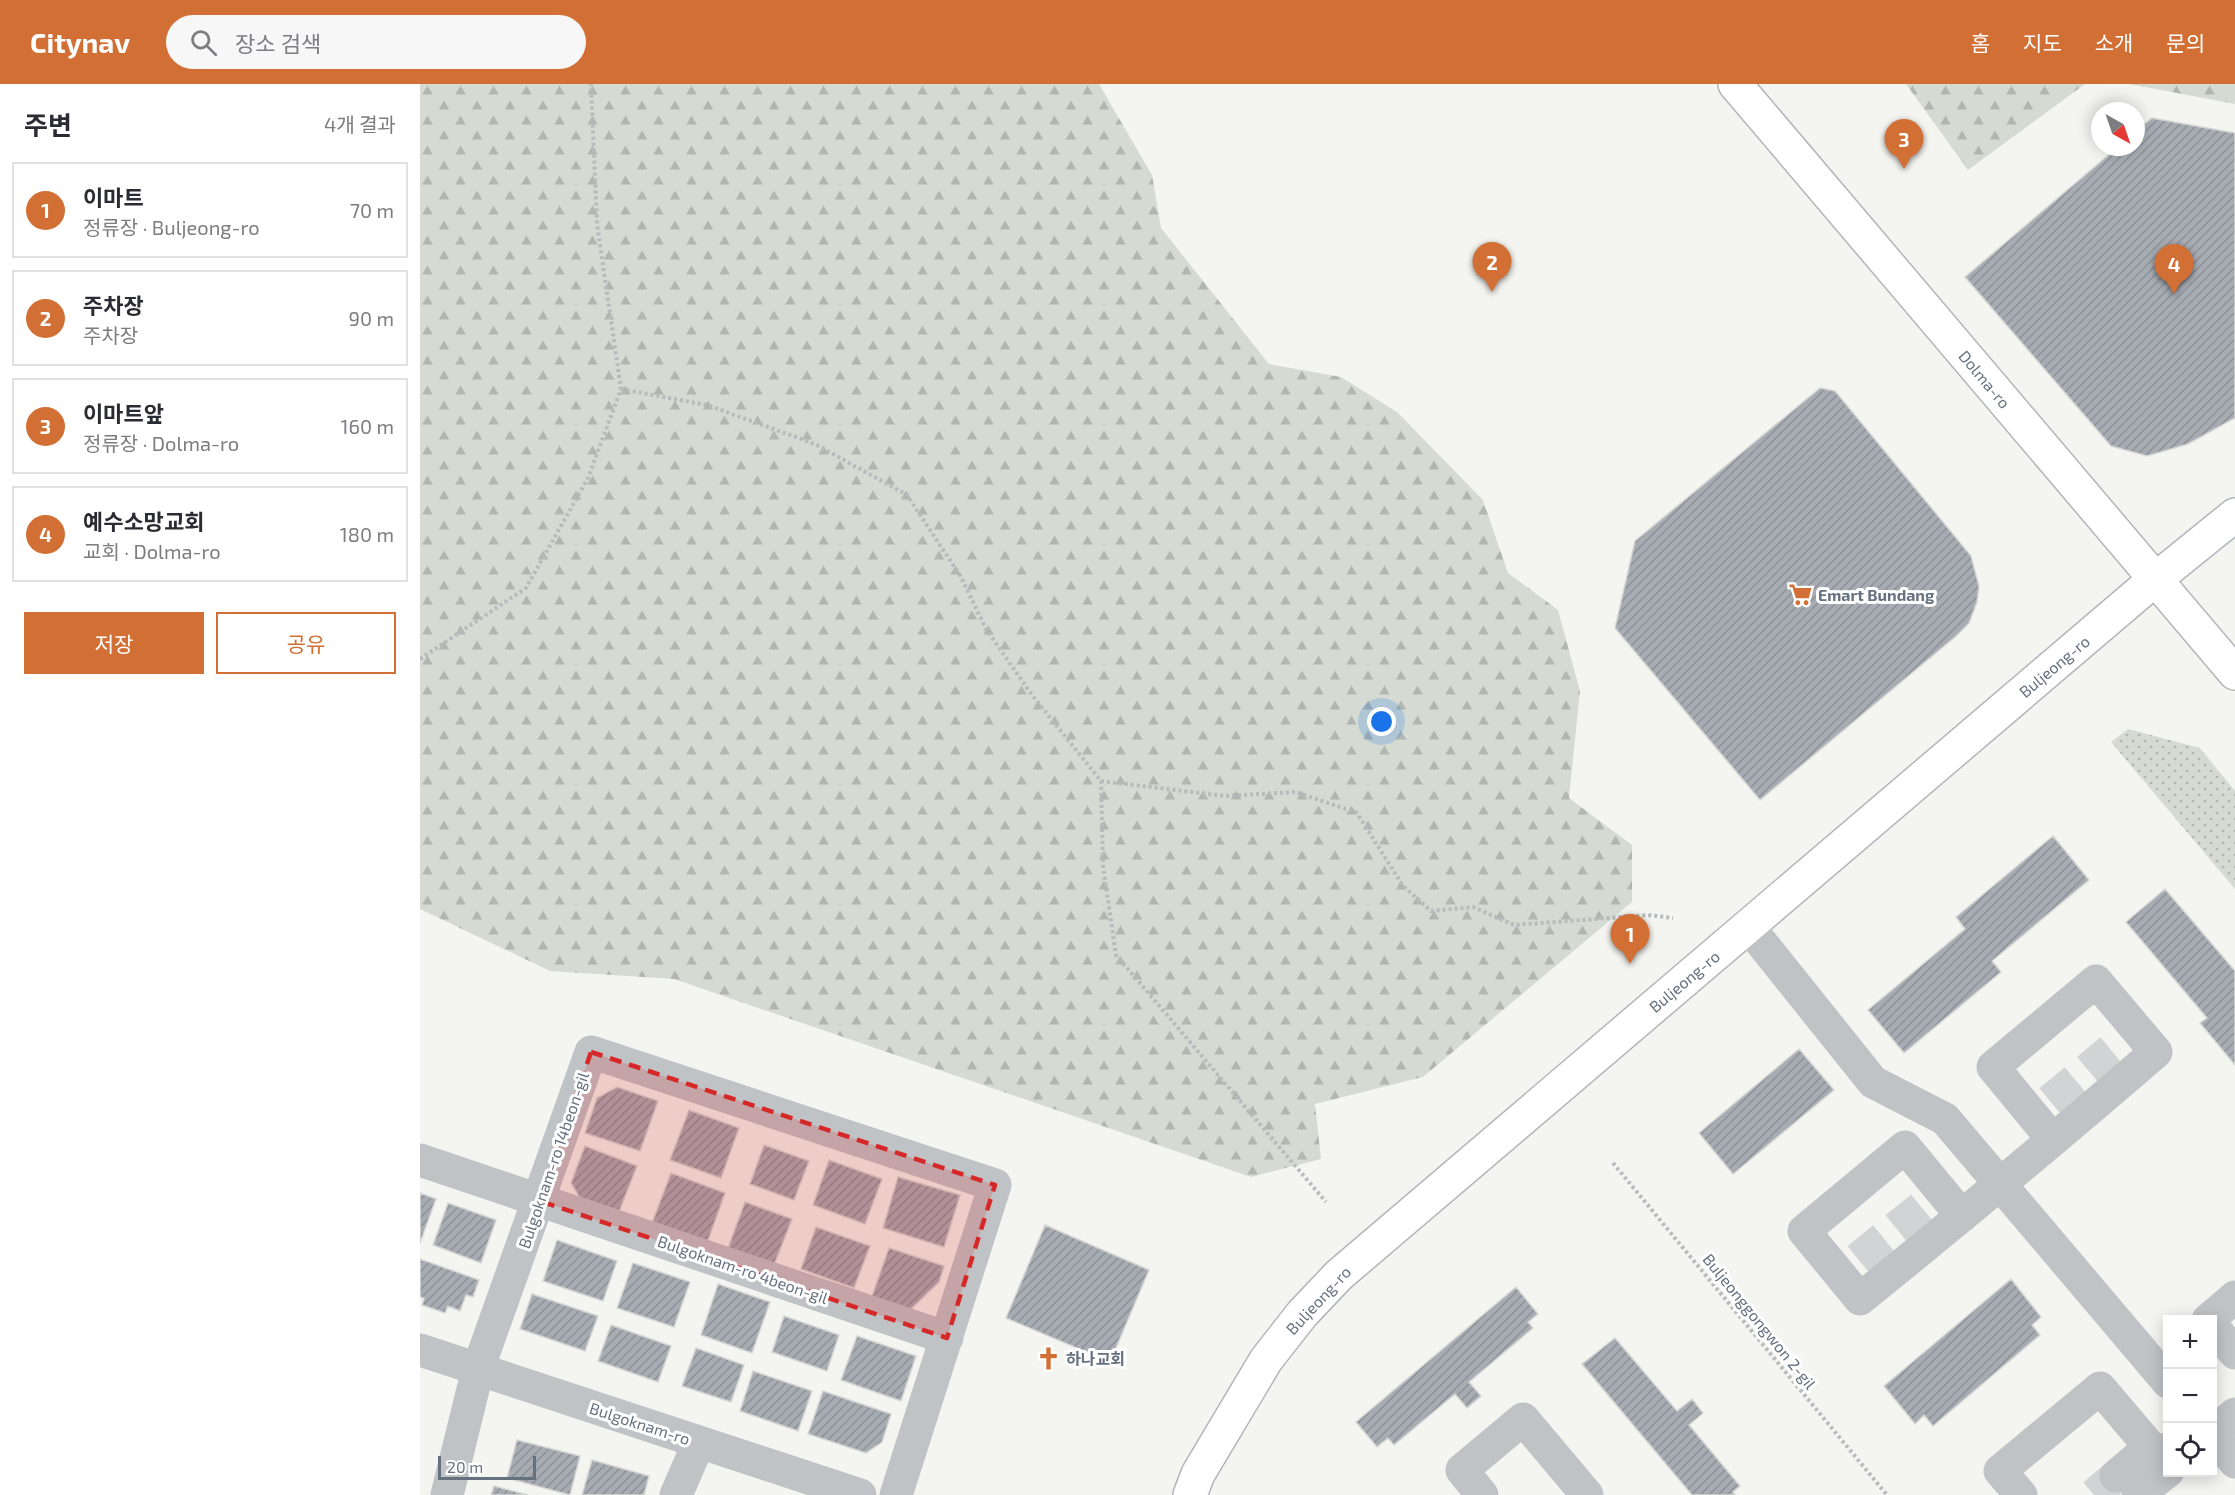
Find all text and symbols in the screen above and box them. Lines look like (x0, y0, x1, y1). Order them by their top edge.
search box (166, 15, 586, 69)
text: Citynav (30, 25, 130, 59)
icon: search (187, 26, 220, 59)
text: 장소 검색 (235, 30, 321, 56)
text: 홈 (1971, 30, 1990, 55)
text: 지도 (2023, 30, 2062, 55)
text: 소개 (2095, 30, 2133, 55)
text: 문의 (2166, 30, 2205, 55)
north arrow (2091, 102, 2145, 156)
text: 주변 (24, 109, 72, 140)
text: 4개 결과 (324, 112, 396, 136)
pin: 3 (1884, 120, 1924, 169)
text: 이마트 (83, 184, 144, 210)
text: 1 (41, 198, 50, 222)
text: 70 m (350, 198, 394, 222)
text: 정류장 · Buljeong-ro (83, 215, 260, 239)
pin: 2 (1472, 242, 1512, 292)
pin: 4 (2154, 244, 2194, 294)
text: 주차장 (83, 292, 144, 318)
text: 2 (40, 306, 51, 330)
text: 90 m (349, 306, 394, 330)
text: 주차장 (83, 323, 138, 347)
street label: Dolma-ro (1955, 346, 2015, 412)
text: 이마트앞 (83, 400, 164, 426)
text: 3 (40, 414, 51, 438)
text: 160 m (341, 414, 394, 438)
text: 정류장 · Dolma-ro (83, 431, 239, 455)
text: 예수소망교회 (83, 508, 204, 534)
text: 4 (39, 522, 52, 546)
text: 180 m (340, 522, 394, 546)
text: 교회 · Dolma-ro (83, 539, 221, 563)
supermarket icon: Emart Bundang (1787, 581, 1813, 607)
place label: Emart Bundang (1818, 585, 1935, 604)
button: 저장 (24, 612, 204, 674)
button: 공유 (216, 612, 396, 674)
street label: Buljeong-ro (2015, 631, 2094, 702)
your location (1367, 707, 1396, 736)
pin: 1 (1610, 914, 1650, 964)
street label: Buljeong-ro (1645, 946, 1724, 1017)
street label: Bulgoknam-ro 14beon-gil (514, 1069, 592, 1251)
street label: Bulgoknam-ro 4beon-gil (655, 1231, 831, 1307)
street label: Buljeonggongwon 2-gil (1699, 1249, 1821, 1393)
street label: Buljeong-ro (1282, 1262, 1355, 1339)
map controls (2163, 1315, 2217, 1477)
button: + (2163, 1315, 2217, 1369)
church icon: 하나교회 (1035, 1345, 1061, 1371)
place label: 하나교회 (1066, 1349, 1125, 1368)
button: − (2163, 1369, 2217, 1423)
street label: Bulgoknam-ro (587, 1398, 693, 1448)
button: locate (2163, 1423, 2217, 1477)
scale bar (438, 1453, 536, 1480)
text: 20 m (447, 1457, 483, 1476)

